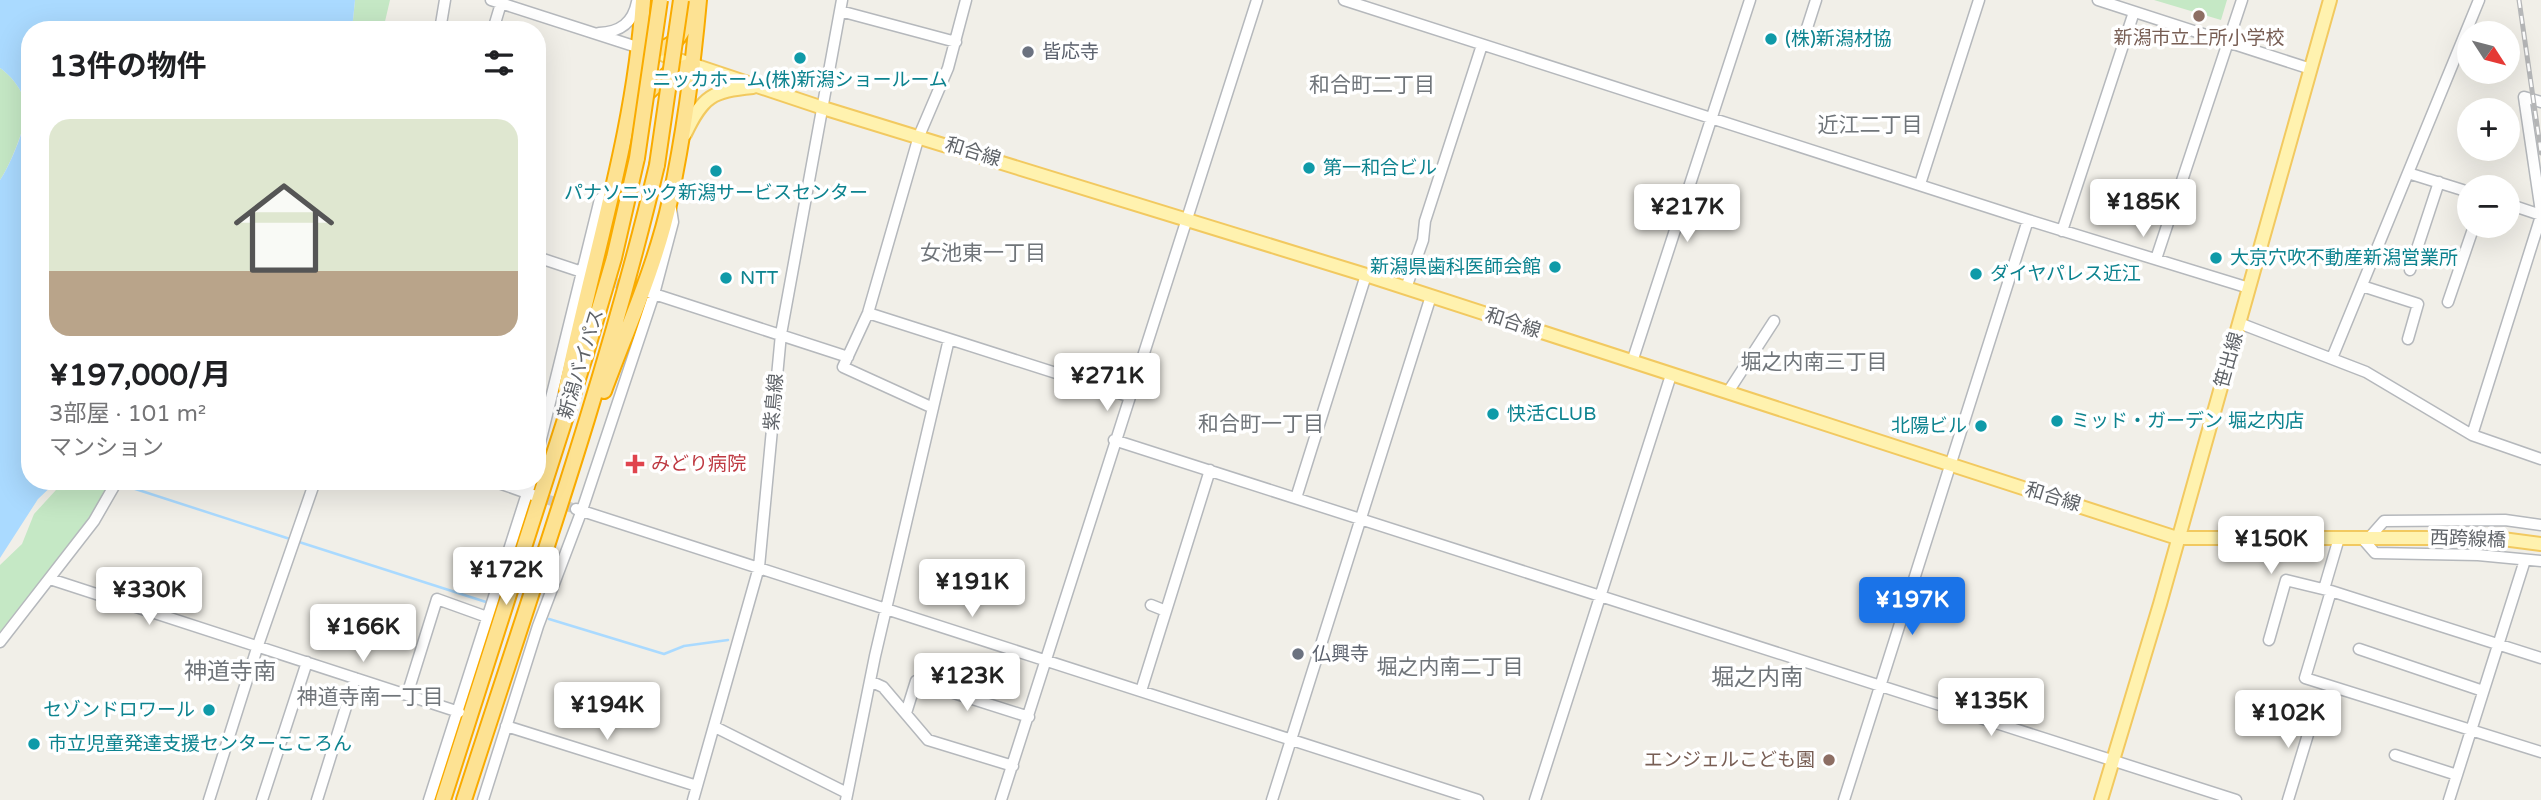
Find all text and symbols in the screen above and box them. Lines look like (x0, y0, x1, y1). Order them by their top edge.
marker: 新潟市立上所小学校 (2191, 8, 2207, 24)
north arrow (2457, 21, 2520, 84)
map controls (2457, 21, 2520, 238)
place label: 新潟市立上所小学校 (2113, 27, 2285, 49)
place label: (株)新潟材協 (1785, 28, 1892, 50)
marker: (株)新潟材協 (1763, 31, 1779, 47)
place label: 皆応寺 (1042, 41, 1099, 63)
icon: filters (480, 44, 518, 82)
marker: 皆応寺 (1020, 44, 1036, 60)
text: 13件の物件 (49, 48, 207, 85)
marker: ニッカホーム(株)新潟ショールーム (792, 50, 808, 66)
place label: ニッカホーム(株)新潟ショールーム (652, 69, 948, 91)
district label: 和合町二丁目 (1309, 73, 1435, 98)
button: + (2457, 98, 2520, 161)
district label: 近江二丁目 (1818, 113, 1923, 138)
street label: 和合線 (943, 133, 1003, 171)
place label: 第一和合ビル (1323, 157, 1437, 179)
marker: 第一和合ビル (1301, 160, 1317, 176)
marker: パナソニック新潟サービスセンター (708, 163, 724, 179)
icon: home (221, 165, 347, 291)
button: − (2457, 175, 2520, 238)
pin: ¥185K (2094, 180, 2192, 239)
place label: パナソニック新潟サービスセンター (564, 182, 868, 204)
pin: ¥217K (1638, 184, 1736, 244)
text: ¥185K (2106, 188, 2180, 216)
text: ¥217K (1650, 193, 1724, 221)
district label: 女池東一丁目 (920, 241, 1046, 266)
place label: 大京穴吹不動産新潟営業所 (2230, 247, 2458, 269)
marker: 大京穴吹不動産新潟営業所 (2208, 250, 2224, 266)
place label: 新潟県歯科医師会館 (1370, 256, 1541, 278)
marker: 新潟県歯科医師会館 (1547, 259, 1563, 275)
place label: ダイヤパレス近江 (1990, 263, 2141, 285)
marker: ダイヤパレス近江 (1968, 266, 1984, 282)
place label: NTT (740, 267, 779, 289)
marker: NTT (718, 270, 734, 286)
street label: 和合線 (1482, 304, 1544, 342)
street label: 新潟バイパス (554, 306, 608, 422)
street label: 笹出線 (2211, 330, 2247, 390)
district label: 堀之内南三丁目 (1741, 350, 1888, 375)
pin: ¥271K (1058, 354, 1156, 413)
text: ¥197,000/月 (49, 357, 231, 394)
text: ¥271K (1070, 362, 1144, 390)
street label: 紫鳥線 (761, 373, 787, 431)
text: 3部屋 · 101 m² (49, 400, 206, 428)
place label: 快活CLUB (1507, 403, 1596, 425)
marker: 快活CLUB (1485, 406, 1501, 422)
place label: ミッド・ガーデン 堀之内店 (2071, 410, 2304, 432)
district label: 和合町一丁目 (1198, 412, 1324, 437)
marker: ミッド・ガーデン 堀之内店 (2049, 413, 2065, 429)
place label: 北陽ビル (1891, 415, 1967, 437)
marker: 北陽ビル (1973, 418, 1989, 434)
text: マンション (49, 434, 164, 462)
place label: みどり病院 (651, 453, 746, 475)
marker: みどり病院 (625, 454, 645, 474)
street label: 和合線 (2023, 478, 2083, 516)
pin: ¥150K (2222, 516, 2320, 576)
text: ¥150K (2234, 525, 2308, 553)
street label: 西跨線橋 (2430, 527, 2506, 551)
pin: ¥172K (457, 548, 555, 607)
text: ¥172K (469, 556, 543, 584)
pin: ¥191K (923, 560, 1021, 619)
pin: ¥330K (100, 568, 198, 627)
text: ¥191K (935, 568, 1009, 596)
text: ¥330K (112, 576, 186, 604)
pin: ¥197K (1863, 578, 1961, 637)
text: ¥197K (1875, 586, 1949, 614)
pin: ¥166K (314, 604, 412, 664)
text: ¥166K (326, 613, 400, 641)
place label: 仏興寺 (1312, 643, 1369, 665)
marker: 仏興寺 (1290, 646, 1306, 662)
pin: ¥123K (918, 654, 1016, 713)
district label: 堀之内南二丁目 (1377, 655, 1524, 680)
district label: 神道寺南 (184, 658, 276, 686)
text: ¥123K (930, 662, 1004, 690)
district label: 堀之内南 (1711, 664, 1803, 692)
pin: ¥135K (1942, 678, 2040, 738)
pin: ¥194K (558, 682, 656, 742)
district label: 神道寺南一丁目 (297, 685, 444, 710)
text: ¥135K (1954, 687, 2028, 715)
pin: ¥102K (2239, 690, 2337, 750)
text: ¥194K (570, 691, 644, 719)
place label: セゾンドロワール (43, 699, 195, 721)
text: ¥102K (2251, 699, 2325, 727)
marker: セゾンドロワール (201, 702, 217, 718)
place label: 市立児童発達支援センターこころん (48, 733, 352, 755)
marker: 市立児童発達支援センターこころん (26, 736, 42, 752)
place label: エンジェルこども園 (1644, 749, 1815, 771)
marker: エンジェルこども園 (1821, 752, 1837, 768)

